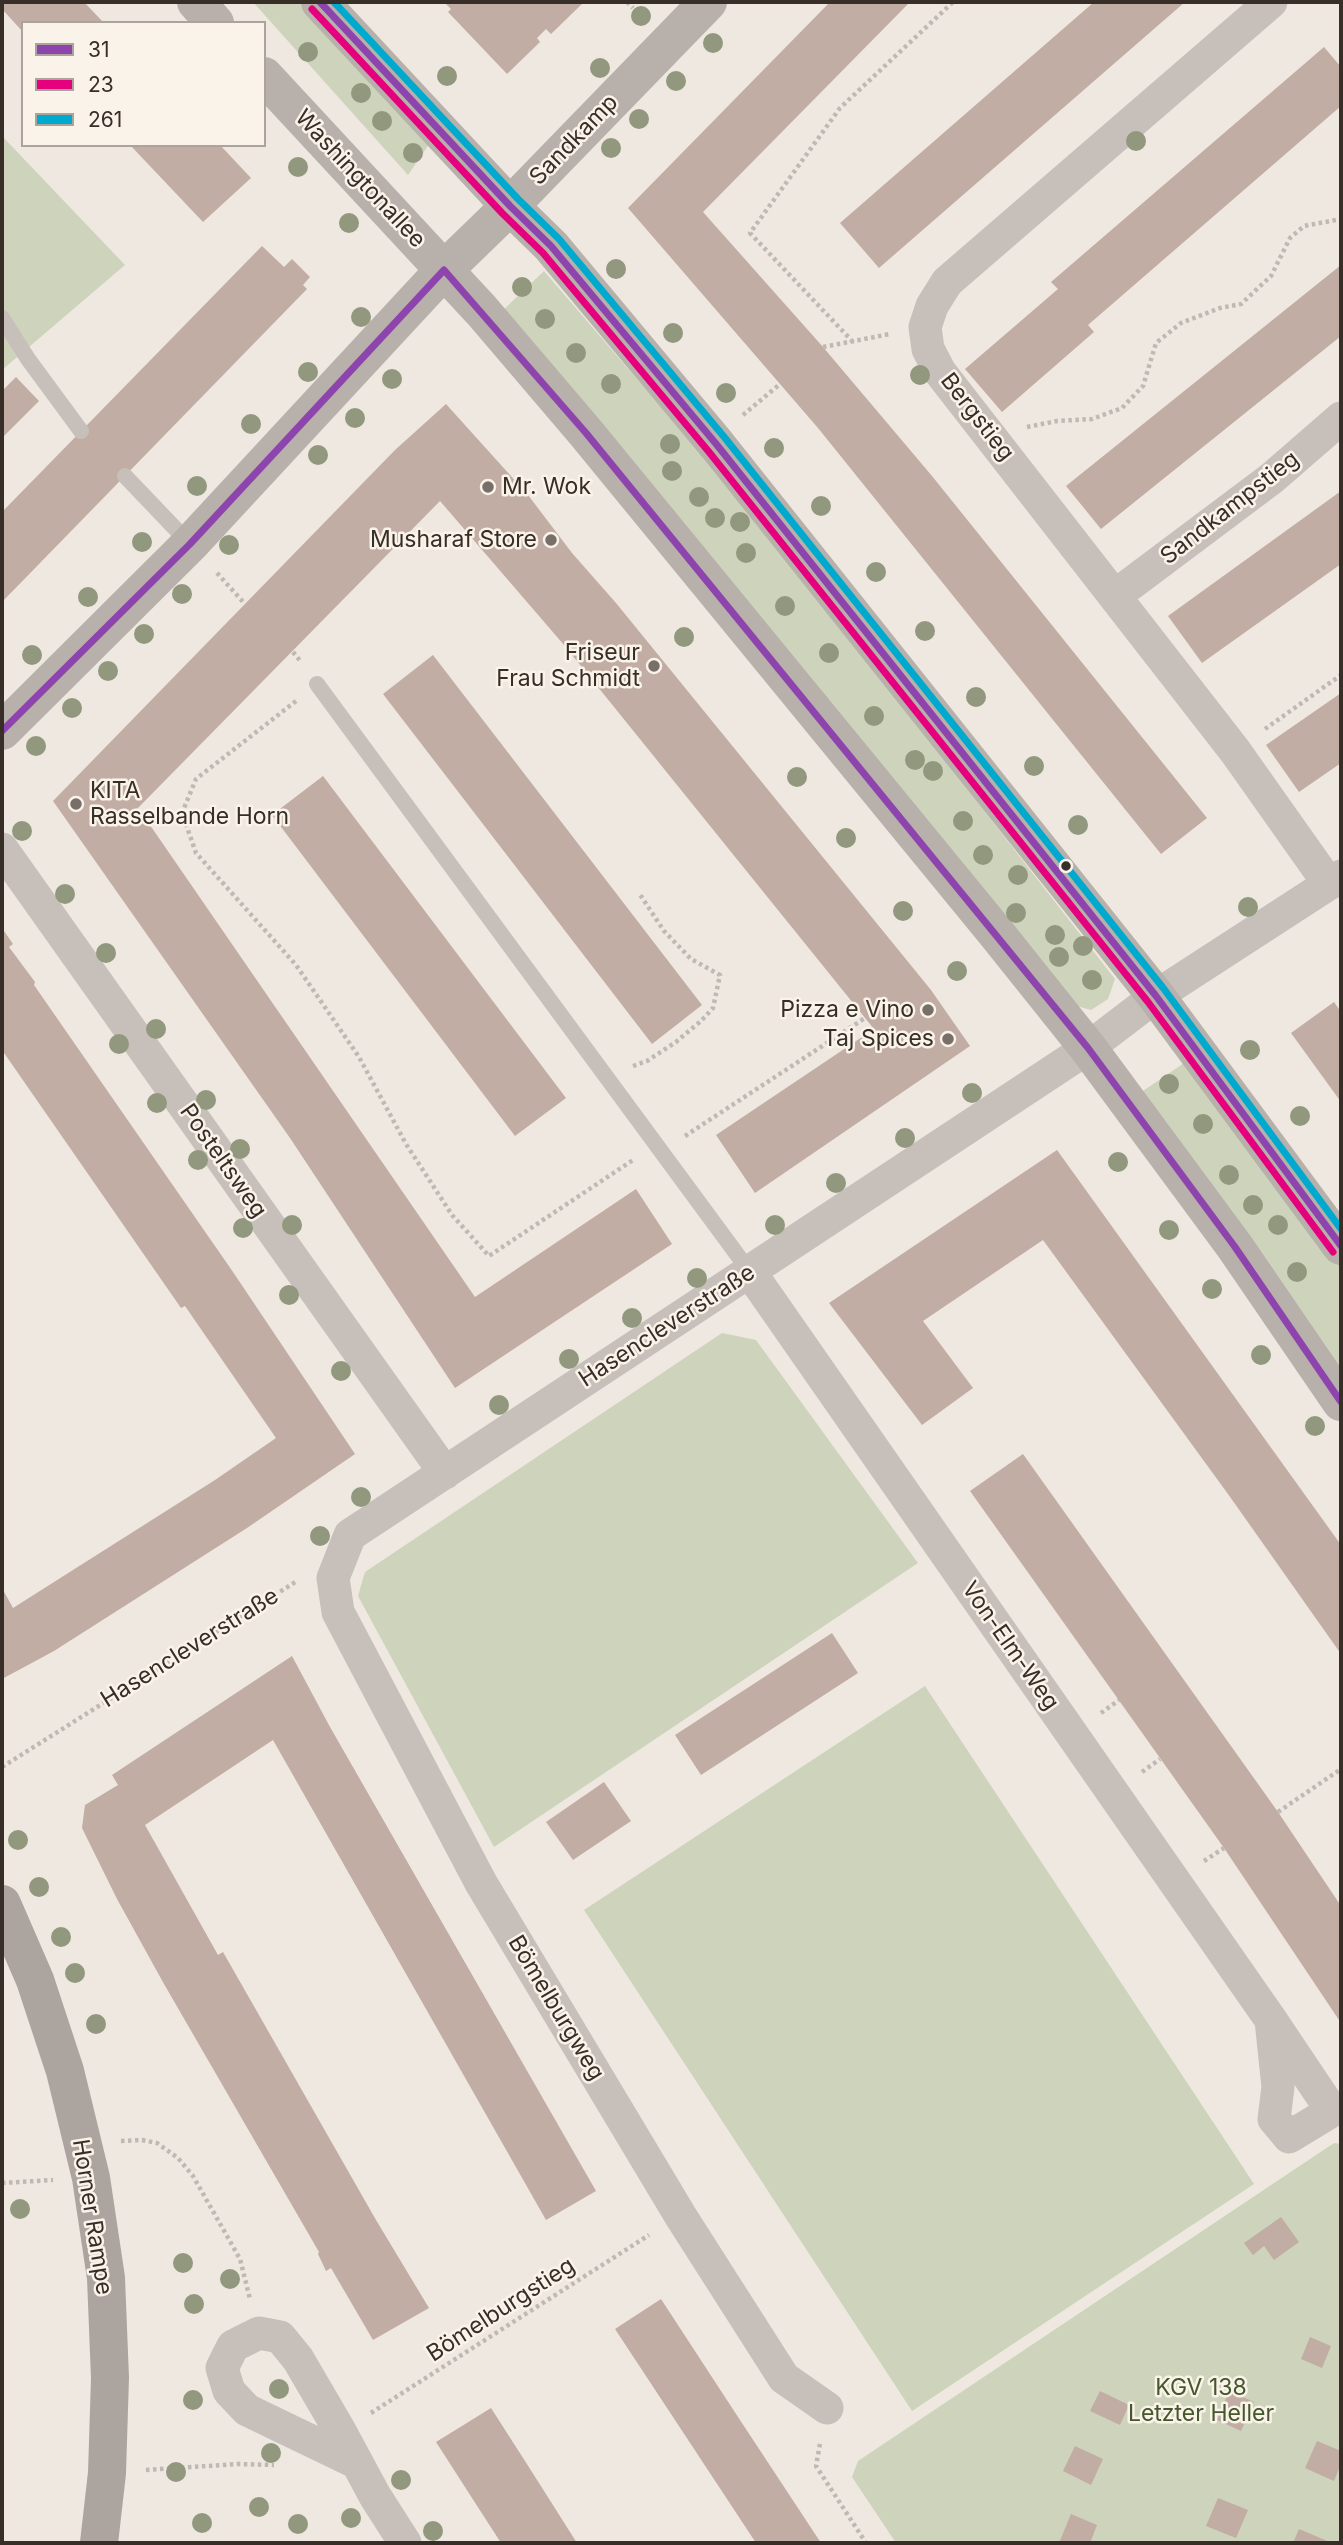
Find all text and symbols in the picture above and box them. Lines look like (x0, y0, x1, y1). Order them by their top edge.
legend (21, 21, 266, 147)
text: 31 (88, 37, 110, 62)
text: 23 (88, 72, 114, 97)
street label: Sandkamp (524, 89, 624, 191)
street label: Washingtonallee (289, 104, 431, 254)
text: 261 (88, 107, 122, 132)
street label: Bergstieg (934, 368, 1020, 466)
street label: Sandkampstieg (1155, 445, 1305, 571)
place label: Mr. Wok (502, 473, 591, 501)
marker: Mr. Wok (480, 479, 496, 495)
place label: Musharaf Store (370, 526, 537, 554)
marker: Musharaf Store (543, 532, 559, 548)
place label: Friseur Frau Schmidt (496, 639, 640, 693)
marker: Friseur Frau Schmidt (646, 658, 662, 674)
place label: KITA Rasselbande Horn (90, 777, 289, 831)
marker: KITA Rasselbande Horn (68, 796, 84, 812)
unlabelled marker (1059, 859, 1073, 873)
place label: Pizza e Vino (780, 996, 914, 1024)
marker: Pizza e Vino (920, 1002, 936, 1018)
place label: Taj Spices (823, 1025, 934, 1053)
marker: Taj Spices (940, 1031, 956, 1047)
street label: Posteltsweg (174, 1099, 272, 1223)
street label: Hasencleverstraße (574, 1259, 760, 1393)
street label: Von-Elm-Weg (955, 1576, 1065, 1716)
street label: Hasencleverstraße (96, 1582, 284, 1714)
street label: Bömelburgweg (502, 1931, 610, 2085)
street label: Horner Rampe (66, 2137, 118, 2297)
street label: Bömelburgstieg (422, 2252, 580, 2368)
park label: KGV 138 Letzter Heller (1128, 2374, 1274, 2428)

